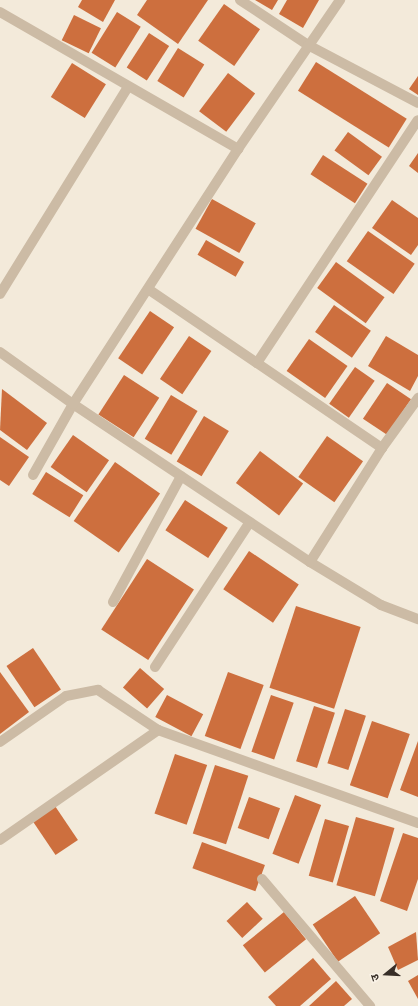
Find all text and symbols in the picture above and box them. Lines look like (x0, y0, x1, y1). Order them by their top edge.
north arrow (366, 954, 406, 994)
text: उ (366, 972, 382, 983)

